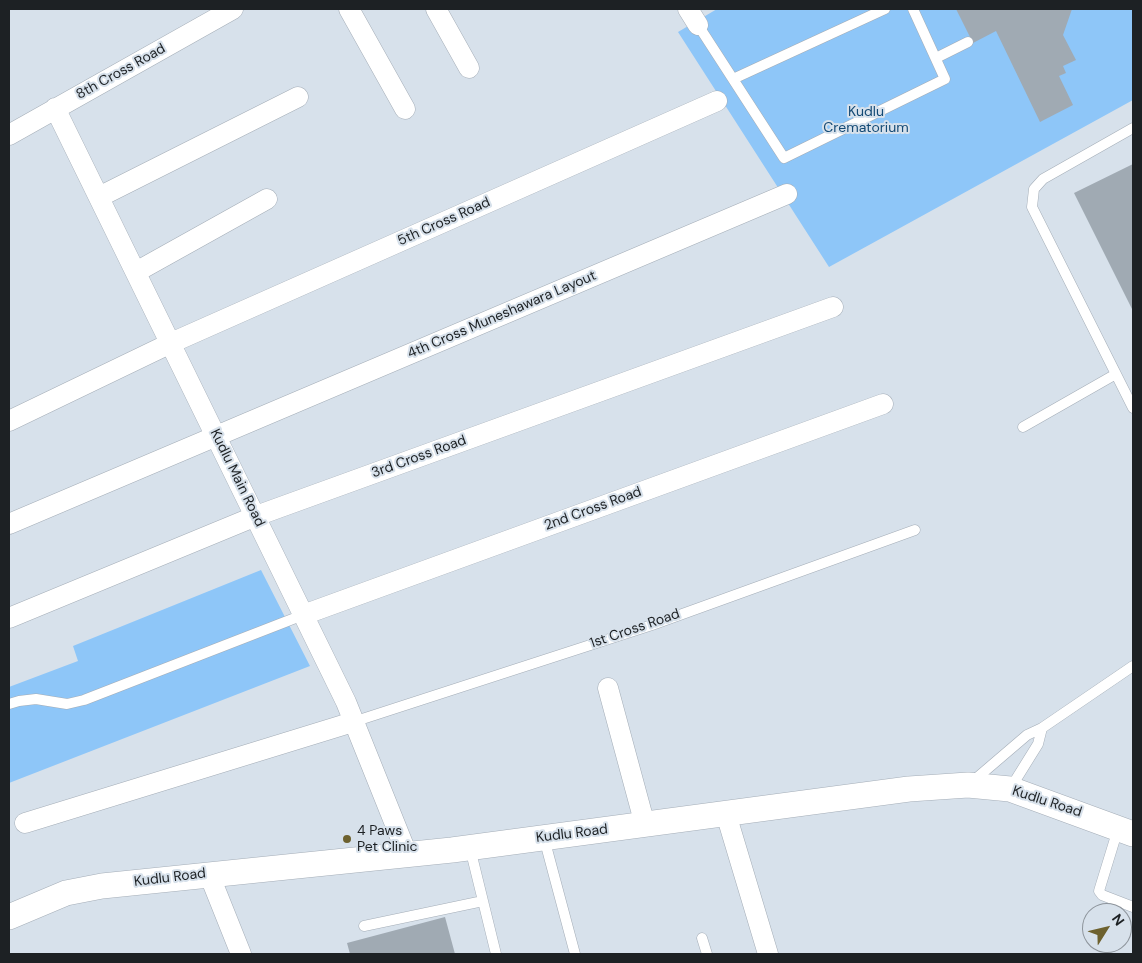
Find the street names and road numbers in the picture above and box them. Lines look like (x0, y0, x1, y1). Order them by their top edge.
street label: 8th Cross Road (73, 41, 169, 103)
street label: 5th Cross Road (395, 194, 493, 250)
street label: 4th Cross Muneshawara Layout (405, 268, 599, 362)
street label: Kudlu Main Road (206, 426, 268, 530)
street label: 3rd Cross Road (369, 432, 469, 482)
street label: 2nd Cross Road (542, 484, 644, 534)
street label: 1st Cross Road (588, 606, 682, 652)
street label: Kudlu Road (1010, 783, 1084, 821)
street label: Kudlu Road (535, 821, 609, 847)
street label: Kudlu Road (133, 865, 207, 891)

